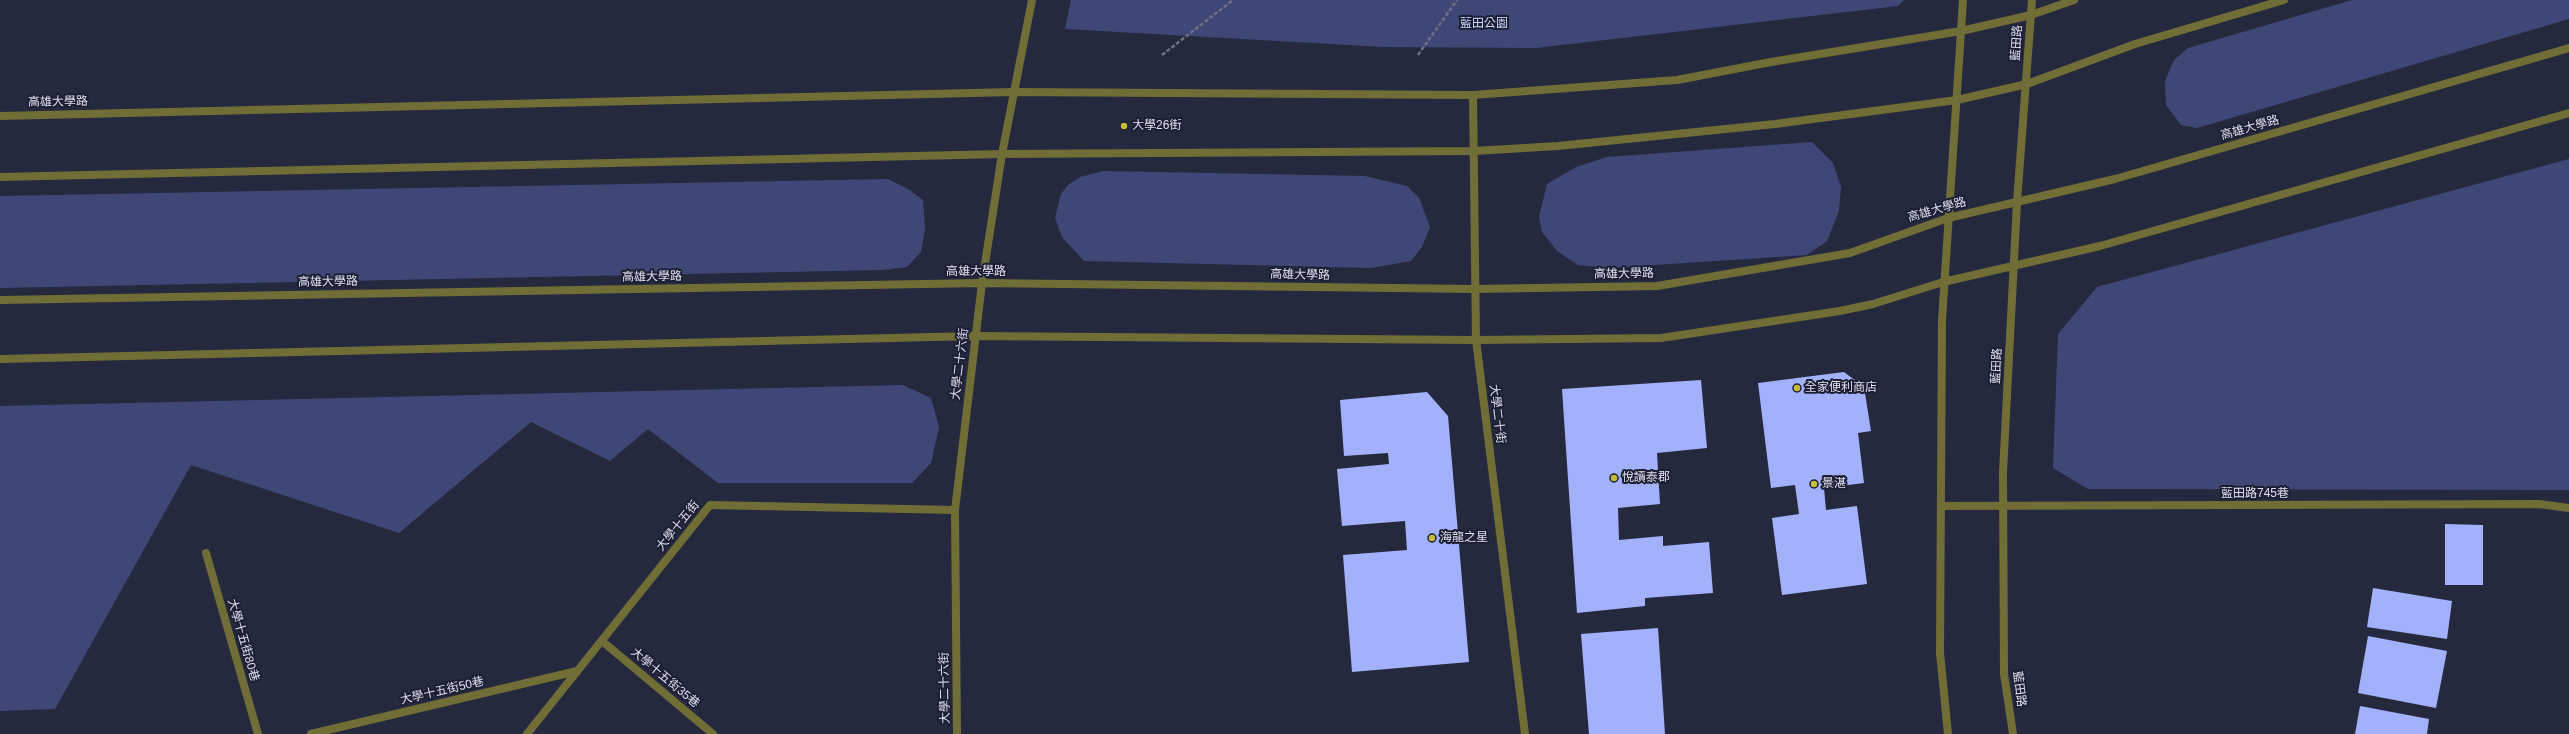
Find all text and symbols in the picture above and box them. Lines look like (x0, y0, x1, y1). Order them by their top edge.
park label: 藍田公園 (1460, 17, 1508, 31)
street label: 藍田路 (2009, 25, 2025, 61)
street label: 高雄大學路 (28, 94, 88, 110)
street label: 高雄大學路 (2219, 113, 2281, 143)
place label: 大學26街 (1132, 119, 1181, 133)
marker: 大學26街 (1119, 121, 1129, 131)
street label: 高雄大學路 (1906, 195, 1968, 225)
street label: 高雄大學路 (946, 265, 1006, 279)
street label: 高雄大學路 (1594, 266, 1654, 282)
street label: 高雄大學路 (1270, 267, 1330, 283)
street label: 高雄大學路 (622, 269, 682, 285)
street label: 高雄大學路 (298, 274, 358, 290)
street label: 大學二十六街 (948, 327, 972, 401)
street label: 藍田路 (1989, 348, 2005, 384)
place label: 全家便利商店 (1805, 381, 1877, 395)
street label: 大學二十街 (1486, 383, 1508, 445)
marker: 全家便利商店 (1792, 383, 1802, 393)
place label: 悅讀泰郡 (1622, 471, 1670, 485)
marker: 悅讀泰郡 (1609, 473, 1619, 483)
place label: 景湛 (1822, 477, 1846, 491)
marker: 景湛 (1809, 479, 1819, 489)
street label: 藍田路745巷 (2221, 487, 2289, 501)
street label: 大學十五街 (654, 498, 702, 554)
place label: 海龍之星 (1440, 531, 1488, 545)
marker: 海龍之星 (1427, 533, 1437, 543)
street label: 大學十五街80巷 (224, 597, 262, 683)
street label: 大學十五街35巷 (628, 645, 702, 711)
street label: 大學二十六街 (937, 652, 953, 724)
street label: 藍田路 (2010, 670, 2028, 708)
street label: 大學十五街50巷 (399, 674, 485, 708)

